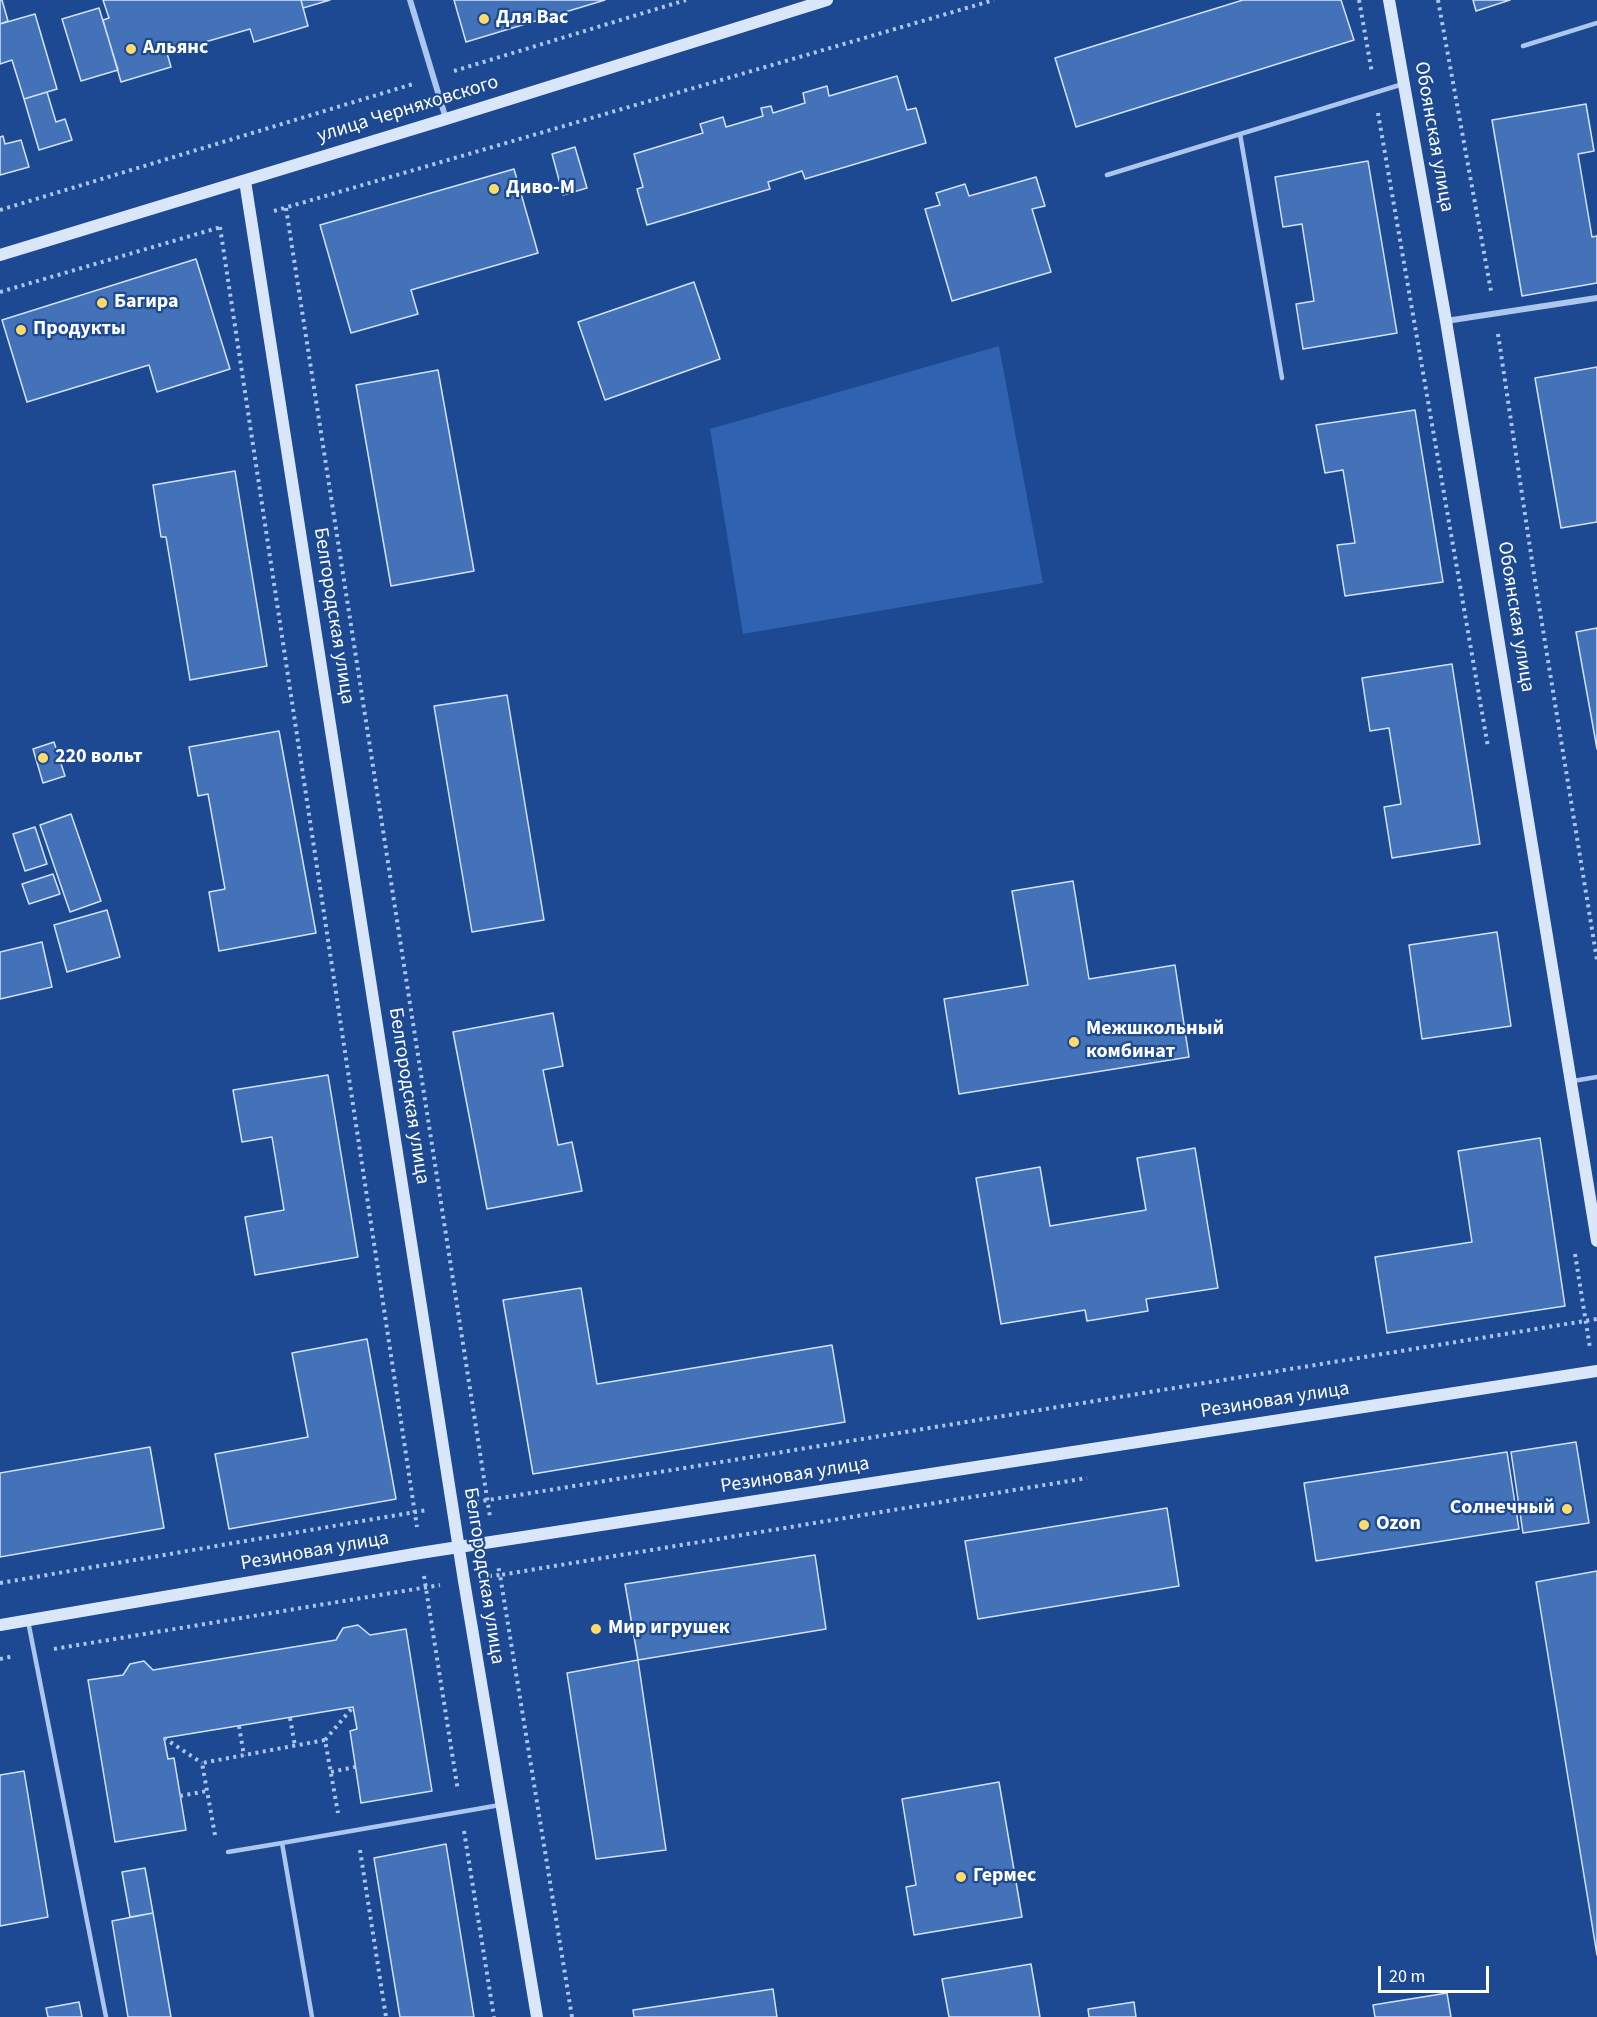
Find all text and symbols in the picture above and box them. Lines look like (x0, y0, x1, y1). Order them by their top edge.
place label: Для Вас (496, 7, 568, 31)
marker: Для Вас (477, 12, 491, 26)
place label: Альянс (143, 37, 208, 61)
marker: Альянс (124, 42, 138, 56)
street label: Обоянская улица (1408, 60, 1458, 214)
street label: улица Черняховского (314, 71, 502, 149)
place label: Диво-М (506, 177, 575, 201)
marker: Диво-М (487, 182, 501, 196)
place label: Багира (114, 291, 179, 315)
marker: Багира (95, 296, 109, 310)
place label: Продукты (33, 318, 126, 342)
marker: Продукты (14, 323, 28, 337)
street label: Белгородская улица (307, 526, 359, 706)
street label: Обоянская улица (1491, 540, 1539, 694)
place label: 220 вольт (55, 746, 143, 770)
marker: 220 вольт (36, 751, 50, 765)
street label: Белгородская улица (382, 1006, 434, 1186)
place label: Межшкольный комбинат (1086, 1018, 1224, 1065)
marker: Межшкольный комбинат (1067, 1035, 1081, 1049)
street label: Резиновая улица (1199, 1377, 1351, 1425)
street label: Резиновая улица (719, 1452, 871, 1500)
street label: Белгородская улица (457, 1486, 509, 1666)
place label: Солнечный (1450, 1497, 1555, 1521)
marker: Солнечный (1560, 1502, 1574, 1516)
place label: Ozon (1376, 1513, 1421, 1537)
marker: Ozon (1357, 1518, 1371, 1532)
street label: Резиновая улица (239, 1527, 391, 1577)
place label: Мир игрушек (608, 1617, 730, 1641)
marker: Мир игрушек (589, 1622, 603, 1636)
place label: Гермес (973, 1865, 1036, 1889)
marker: Гермес (954, 1870, 968, 1884)
scale bar (1381, 1954, 1492, 1992)
text: 20 m (1389, 1964, 1425, 1989)

